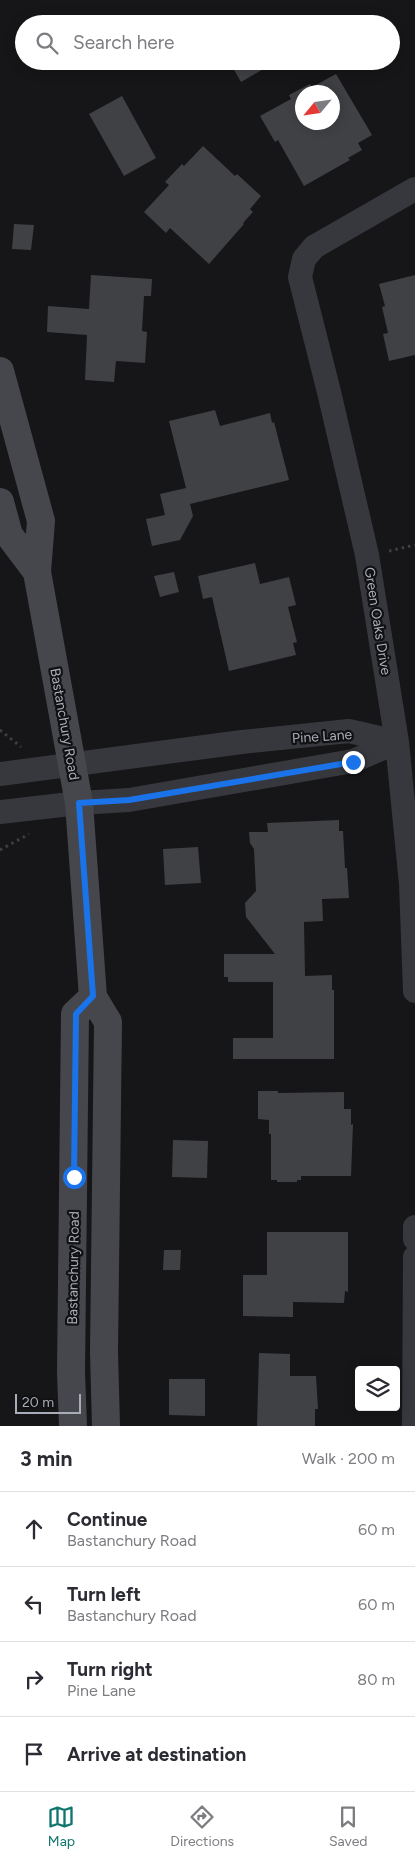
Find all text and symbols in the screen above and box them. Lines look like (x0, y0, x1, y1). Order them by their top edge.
search box (15, 15, 400, 70)
icon: search (33, 29, 61, 57)
text: Search here (73, 31, 175, 54)
north arrow (295, 85, 340, 130)
street label: Green Oaks Drive (361, 566, 394, 677)
street label: Bastanchury Road (46, 667, 83, 781)
street label: Pine Lane (291, 726, 353, 747)
route end (342, 751, 365, 774)
route start (63, 1166, 86, 1189)
street label: Bastanchury Road (64, 1211, 83, 1325)
map controls (355, 1366, 400, 1411)
button: layers (355, 1366, 400, 1411)
scale bar (15, 1391, 81, 1414)
text: 20 m (22, 1394, 54, 1411)
text: 3 min (20, 1446, 72, 1471)
text: Walk · 200 m (302, 1449, 395, 1468)
text: Continue (67, 1508, 147, 1531)
icon: ahead (20, 1515, 48, 1543)
text: 60 m (358, 1520, 395, 1539)
text: Bastanchury Road (67, 1531, 197, 1550)
text: Turn left (67, 1583, 141, 1606)
icon: left (20, 1590, 48, 1618)
text: 60 m (358, 1595, 395, 1614)
text: Bastanchury Road (67, 1606, 197, 1625)
text: Turn right (67, 1658, 153, 1681)
icon: right (20, 1665, 48, 1693)
text: 80 m (357, 1670, 395, 1689)
text: Pine Lane (67, 1681, 136, 1700)
icon: arrive (20, 1740, 48, 1768)
text: Arrive at destination (67, 1743, 246, 1766)
tab: Map (47, 1803, 75, 1850)
tab: Directions (170, 1803, 234, 1850)
tab: Saved (329, 1803, 368, 1850)

